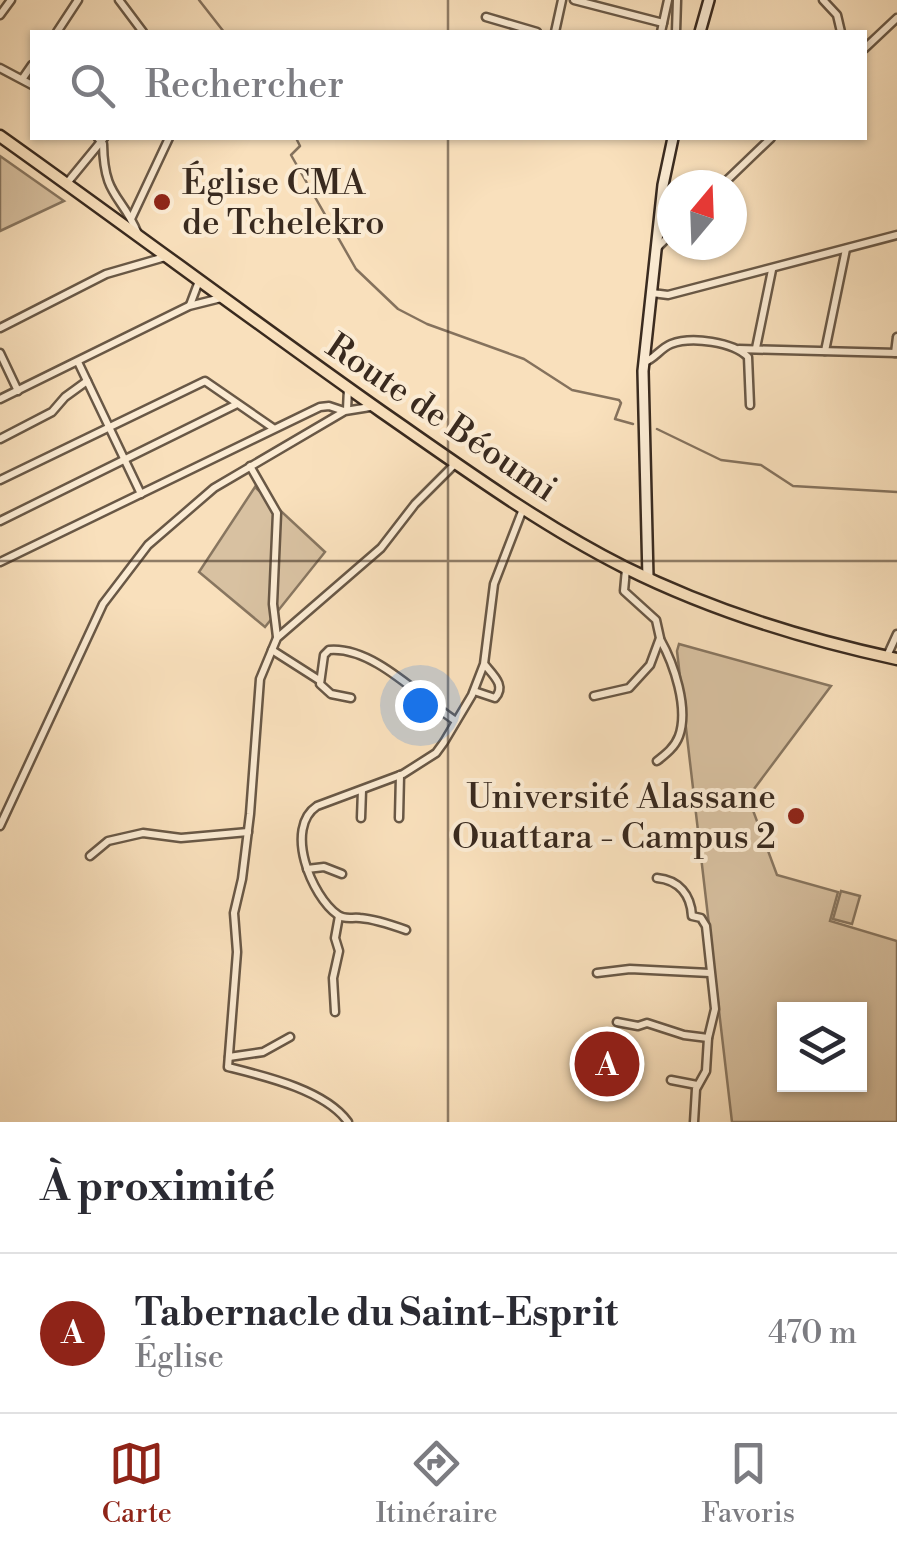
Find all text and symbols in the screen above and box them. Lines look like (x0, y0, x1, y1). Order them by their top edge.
search box (30, 30, 867, 140)
icon: search (65, 58, 120, 113)
text: Rechercher (145, 62, 344, 109)
place label: Église CMA de Tchelekro (182, 160, 385, 245)
north arrow (657, 170, 747, 260)
marker: Église CMA de Tchelekro (151, 191, 173, 213)
street label: Route de Béoumi (317, 325, 565, 511)
your location (395, 680, 446, 731)
place label: Université Alassane Ouattara - Campus 2 (452, 776, 776, 859)
marker: Université Alassane Ouattara - Campus 2 (785, 805, 807, 827)
map controls (777, 1002, 867, 1092)
button: layers (777, 1002, 867, 1092)
pin: A (574, 1026, 640, 1102)
text: À proximité (40, 1161, 275, 1214)
text: Tabernacle du Saint-Esprit (135, 1290, 618, 1337)
text: A (61, 1313, 84, 1353)
text: 470 m (768, 1313, 857, 1353)
text: Église (135, 1337, 224, 1377)
tab: Carte (102, 1436, 172, 1531)
tab: Itinéraire (376, 1436, 498, 1531)
tab: Favoris (701, 1436, 795, 1531)

